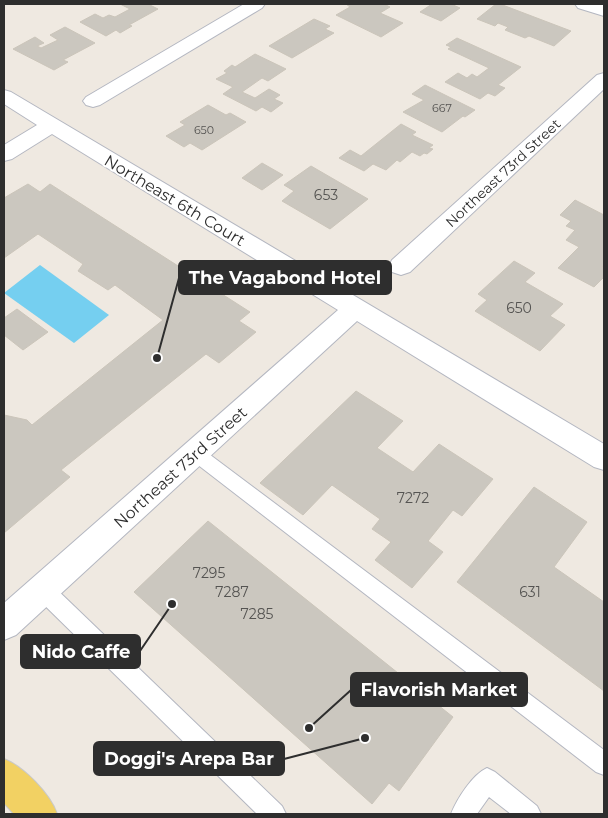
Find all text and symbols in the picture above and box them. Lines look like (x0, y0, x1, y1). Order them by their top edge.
house number: 667 (432, 101, 452, 115)
street label: Northeast 73rd Street (442, 115, 564, 231)
house number: 650 (194, 123, 214, 137)
street label: Northeast 6th Court (101, 151, 249, 250)
house number: 653 (314, 186, 338, 204)
callout: The Vagabond Hotel (179, 261, 391, 294)
text: The Vagabond Hotel (189, 267, 381, 289)
house number: 650 (506, 299, 532, 317)
street label: Northeast 73rd Street (110, 402, 251, 532)
house number: 7272 (397, 489, 429, 507)
house number: 7295 (193, 564, 225, 582)
house number: 7287 (215, 583, 249, 601)
house number: 631 (519, 583, 541, 601)
house number: 7285 (240, 605, 274, 623)
callout: Nido Caffe (21, 635, 140, 668)
text: Nido Caffe (32, 641, 130, 663)
callout: Flavorish Market (351, 673, 527, 706)
text: Flavorish Market (361, 679, 518, 701)
callout: Doggi's Arepa Bar (94, 742, 284, 775)
text: Doggi's Arepa Bar (104, 748, 274, 770)

